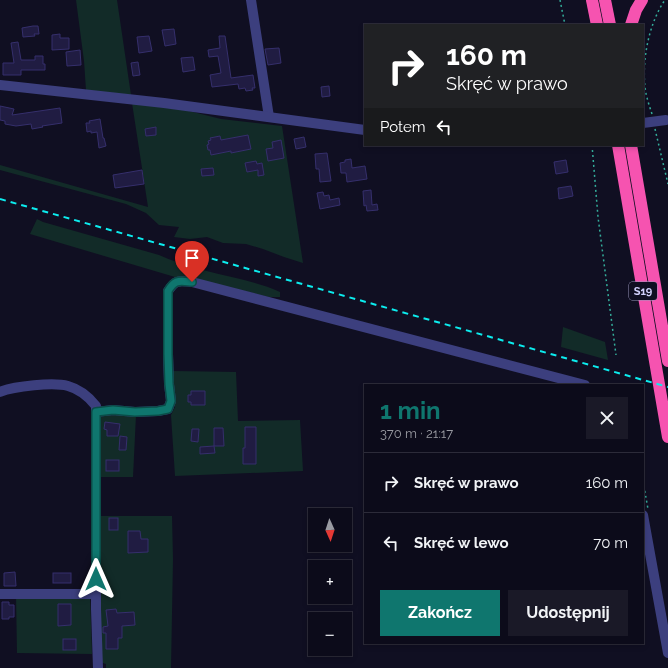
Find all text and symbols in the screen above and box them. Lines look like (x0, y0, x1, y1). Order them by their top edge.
text: 160 m (446, 39, 527, 72)
icon: right (380, 40, 432, 92)
text: Skręć w prawo (446, 73, 568, 94)
icon: left (433, 116, 455, 138)
text: Potem (380, 118, 425, 136)
pin (175, 241, 209, 282)
icon: arrive (181, 247, 203, 269)
road number: S19 (629, 282, 657, 300)
text: 1 min (380, 396, 441, 425)
button: close (586, 397, 628, 439)
text: 370 m · 21:17 (380, 426, 453, 441)
icon: right (380, 472, 402, 494)
text: Skręć w prawo (414, 474, 519, 492)
text: 160 m (586, 474, 628, 492)
north arrow (308, 508, 352, 552)
map controls (308, 508, 352, 656)
icon: left (380, 532, 402, 554)
text: Skręć w lewo (414, 534, 509, 552)
text: 70 m (593, 534, 628, 552)
position arrow (75, 558, 117, 600)
button: + (308, 560, 352, 604)
button: Zakończ (380, 590, 500, 636)
button: Udostępnij (508, 590, 628, 636)
button: − (308, 612, 352, 656)

